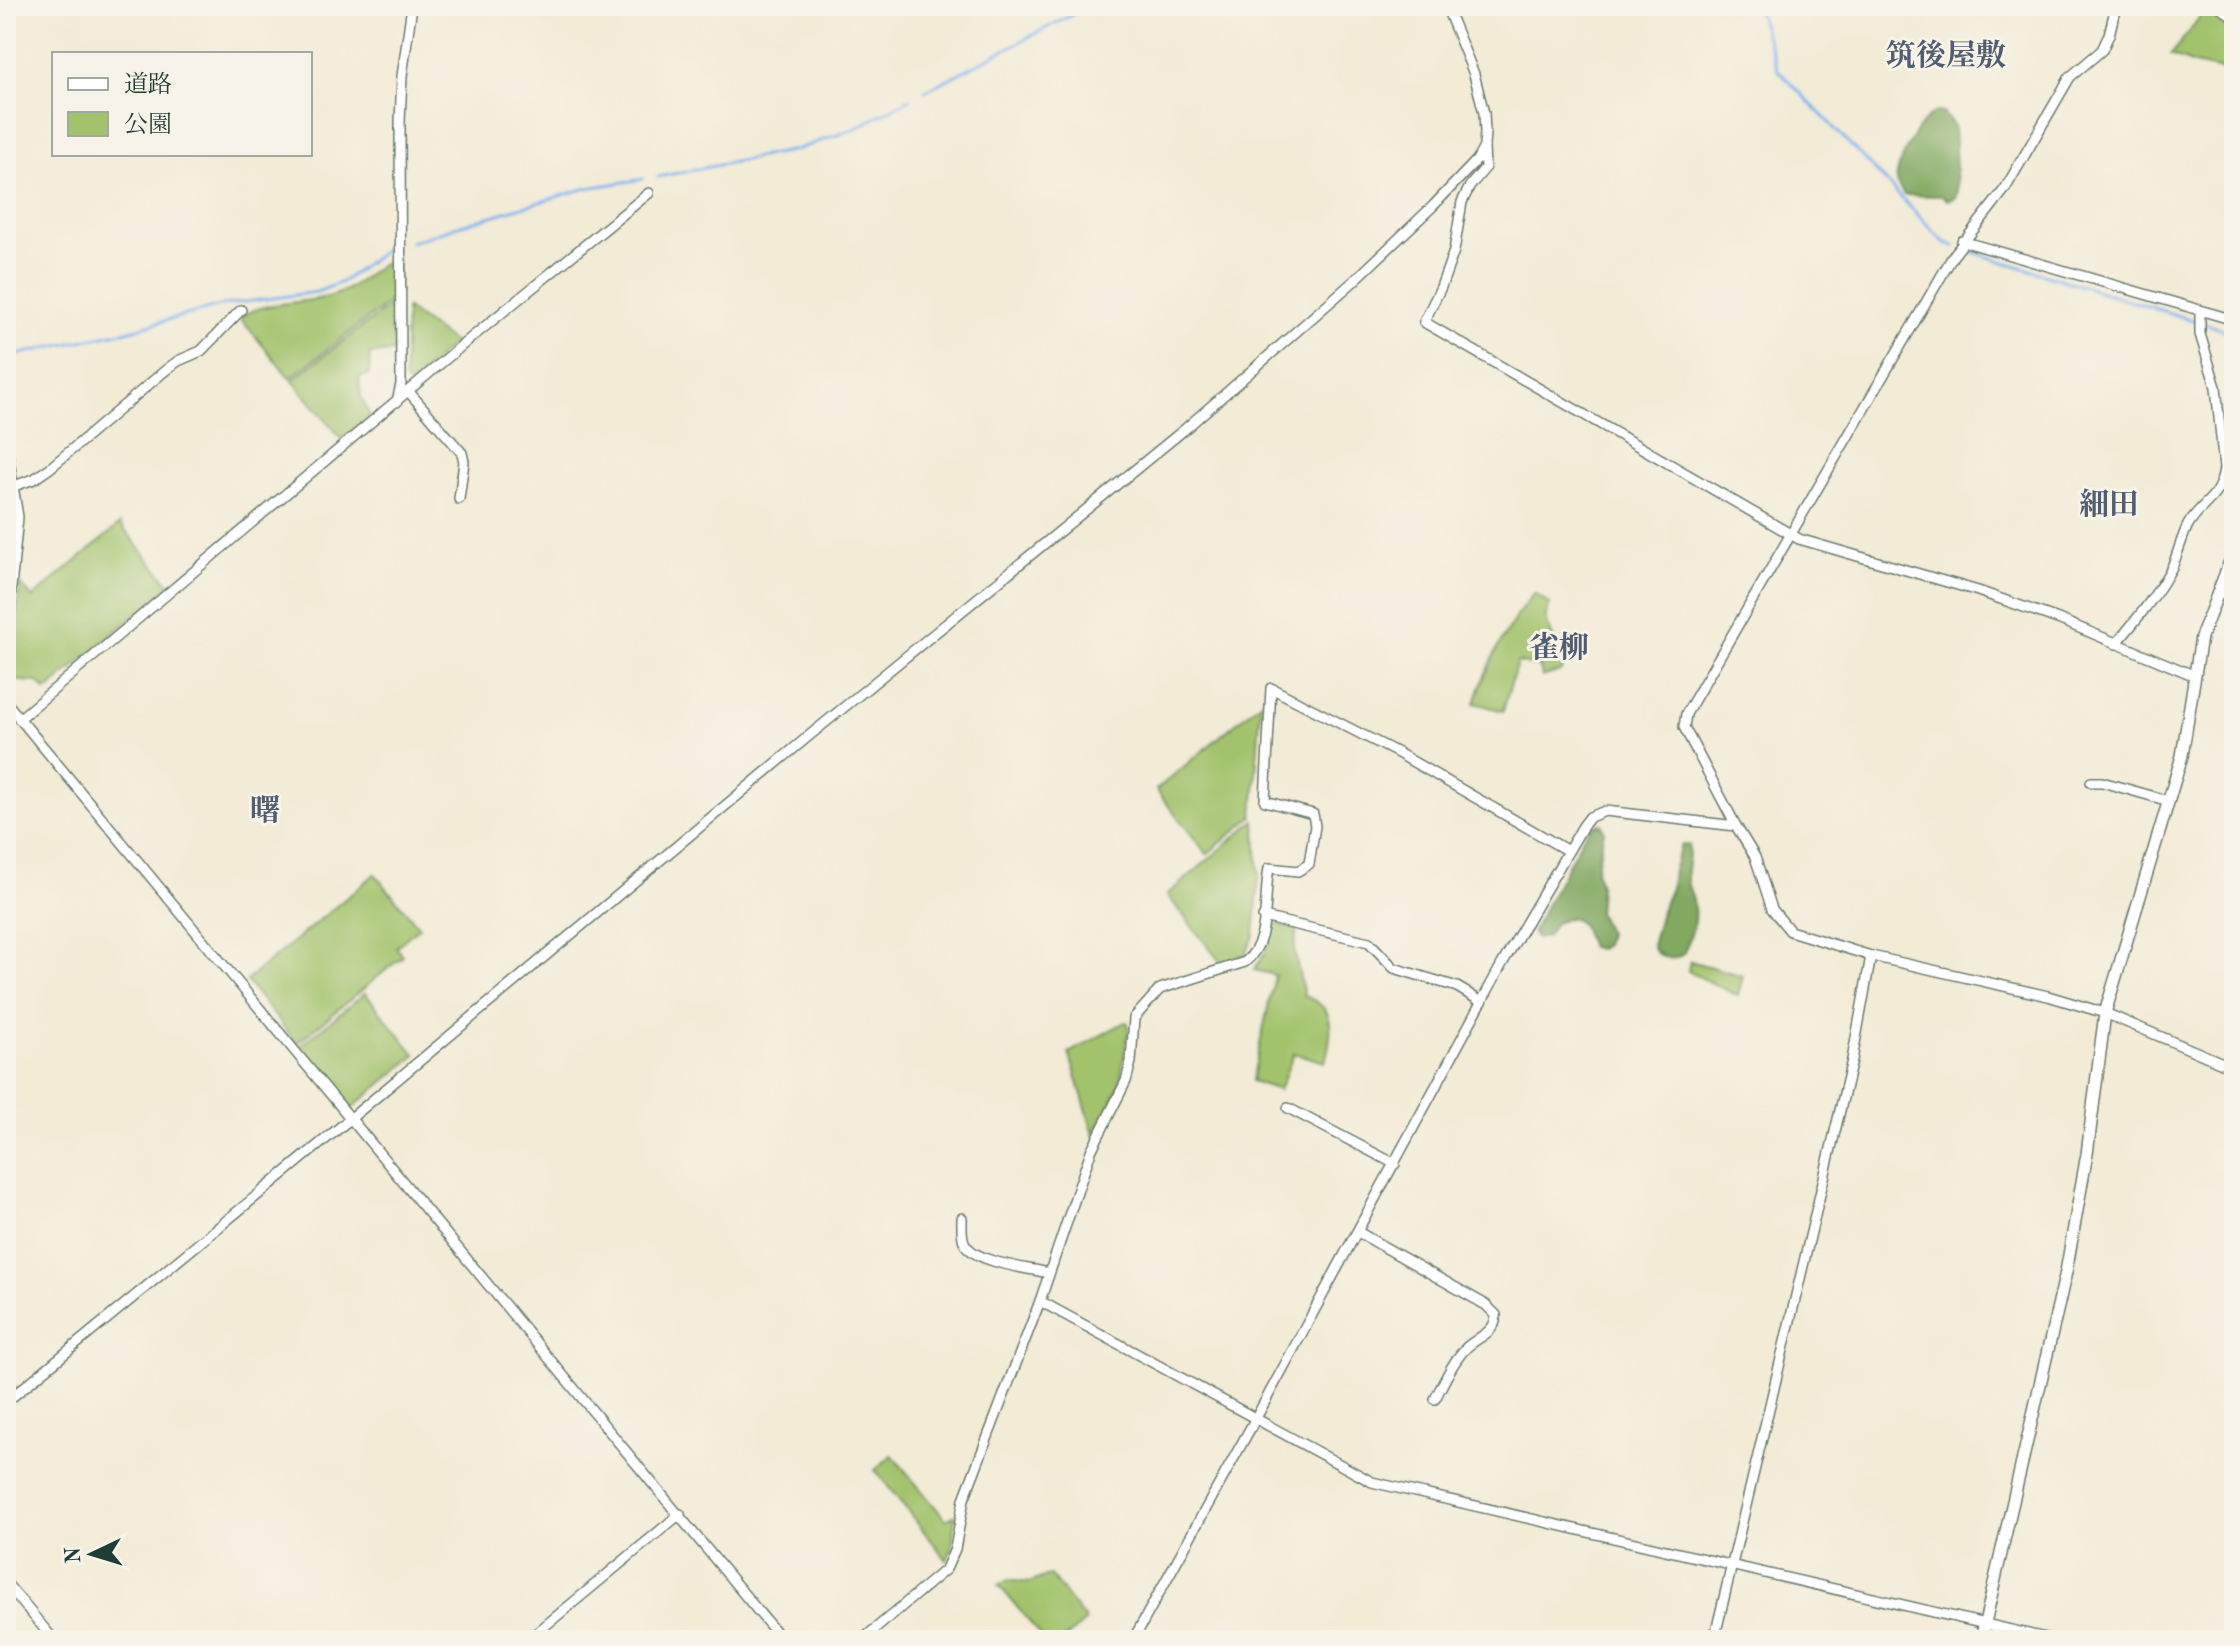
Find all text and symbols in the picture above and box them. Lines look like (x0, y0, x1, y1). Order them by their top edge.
district label: 筑後屋敷 (1886, 39, 2006, 72)
legend (52, 52, 312, 156)
text: 道路 (124, 71, 172, 98)
text: 公園 (124, 112, 172, 138)
district label: 細田 (2079, 488, 2139, 521)
district label: 雀柳 (1529, 631, 1589, 664)
district label: 曙 (250, 794, 280, 827)
north arrow (52, 1514, 132, 1594)
text: N (62, 1546, 86, 1564)

